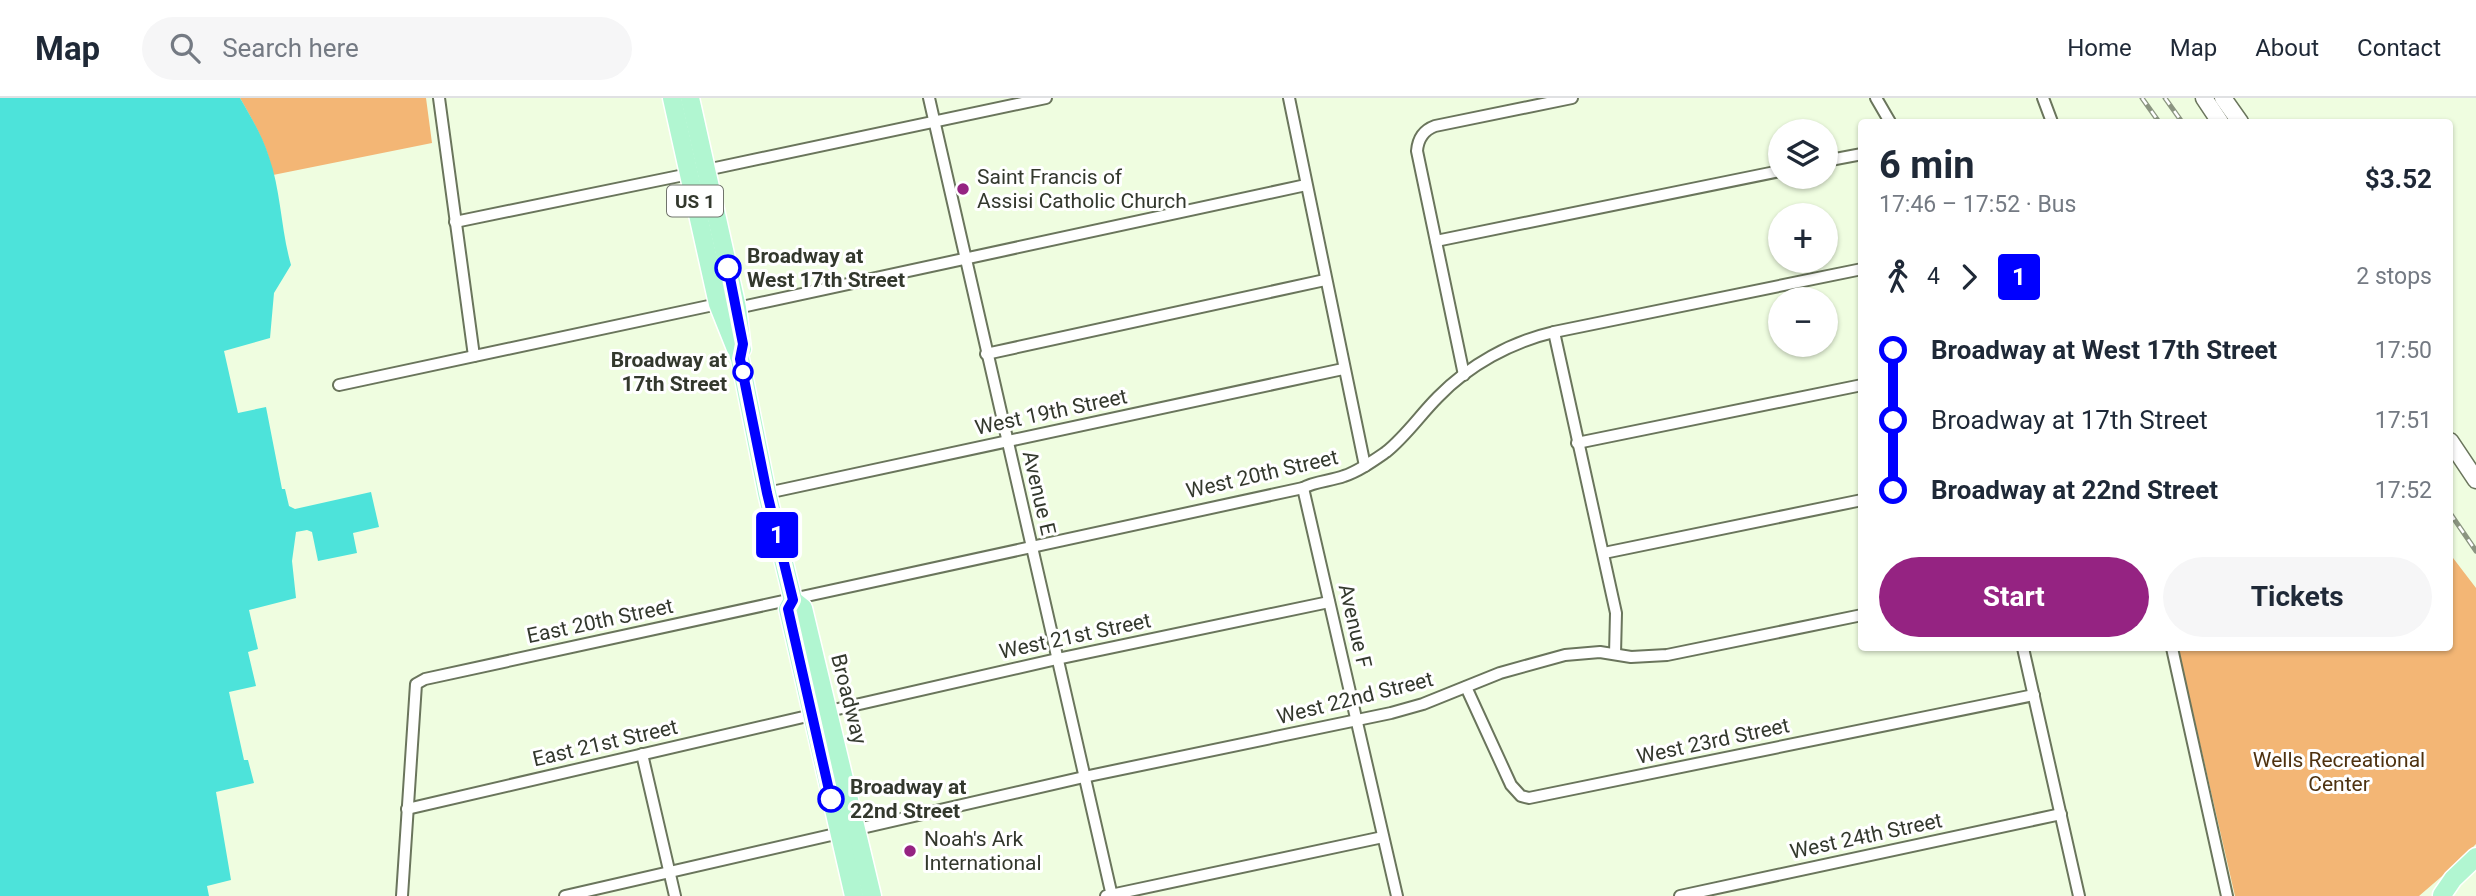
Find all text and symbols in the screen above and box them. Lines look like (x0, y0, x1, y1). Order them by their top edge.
search box (142, 17, 632, 80)
text: Map (35, 29, 100, 68)
icon: search (166, 29, 204, 67)
text: Search here (222, 33, 359, 63)
text: Home (2067, 34, 2132, 62)
text: Map (2170, 34, 2217, 62)
text: About (2255, 34, 2319, 62)
text: Contact (2357, 34, 2441, 62)
map controls (1768, 119, 1838, 357)
button: layers (1768, 119, 1838, 189)
text: 6 min (1879, 143, 1975, 187)
text: $3.52 (2365, 164, 2432, 194)
place label: Saint Francis of Assisi Catholic Church (977, 165, 1187, 213)
marker: Saint Francis of Assisi Catholic Church (955, 181, 971, 197)
road number: US 1 (667, 186, 723, 216)
text: 17:46 – 17:52 · Bus (1879, 191, 2076, 218)
button: + (1768, 203, 1838, 273)
place label: Broadway at West 17th Street (747, 244, 905, 292)
marker: Broadway at West 17th Street (715, 255, 741, 281)
icon: walk (1879, 258, 1917, 296)
icon: forward (1950, 258, 1988, 296)
text: 4 (1927, 263, 1940, 290)
text: 1 (2012, 263, 2026, 291)
text: 2 stops (2356, 263, 2432, 290)
button: − (1768, 287, 1838, 357)
text: Broadway at West 17th Street (1931, 335, 2277, 365)
text: 17:50 (2375, 337, 2432, 364)
place label: Broadway at 17th Street (611, 348, 727, 396)
marker: Broadway at 17th Street (733, 362, 753, 382)
street label: West 19th Street (973, 384, 1129, 440)
text: Broadway at 17th Street (1931, 405, 2208, 435)
text: 17:51 (2375, 407, 2432, 434)
street label: West 20th Street (1184, 445, 1340, 503)
street label: Avenue E (1018, 448, 1060, 538)
text: Broadway at 22nd Street (1931, 475, 2218, 505)
text: 17:52 (2375, 477, 2432, 504)
line badge: 1 (754, 512, 800, 558)
text: 1 (770, 521, 784, 549)
button: Start (1879, 557, 2149, 637)
button: Tickets (2163, 557, 2432, 637)
street label: Avenue F (1334, 582, 1376, 670)
street label: East 20th Street (525, 594, 675, 648)
street label: West 21st Street (997, 608, 1153, 664)
street label: Broadway (826, 651, 872, 747)
street label: West 22nd Street (1274, 667, 1436, 729)
street label: West 23rd Street (1635, 713, 1792, 769)
street label: East 21st Street (530, 715, 680, 771)
park label: Wells Recreational Center (2253, 748, 2425, 796)
place label: Broadway at 22nd Street (850, 775, 966, 823)
marker: Broadway at 22nd Street (818, 786, 844, 812)
street label: West 24th Street (1788, 808, 1944, 864)
place label: Noah's Ark International (924, 827, 1042, 875)
marker: Noah's Ark International (902, 843, 918, 859)

